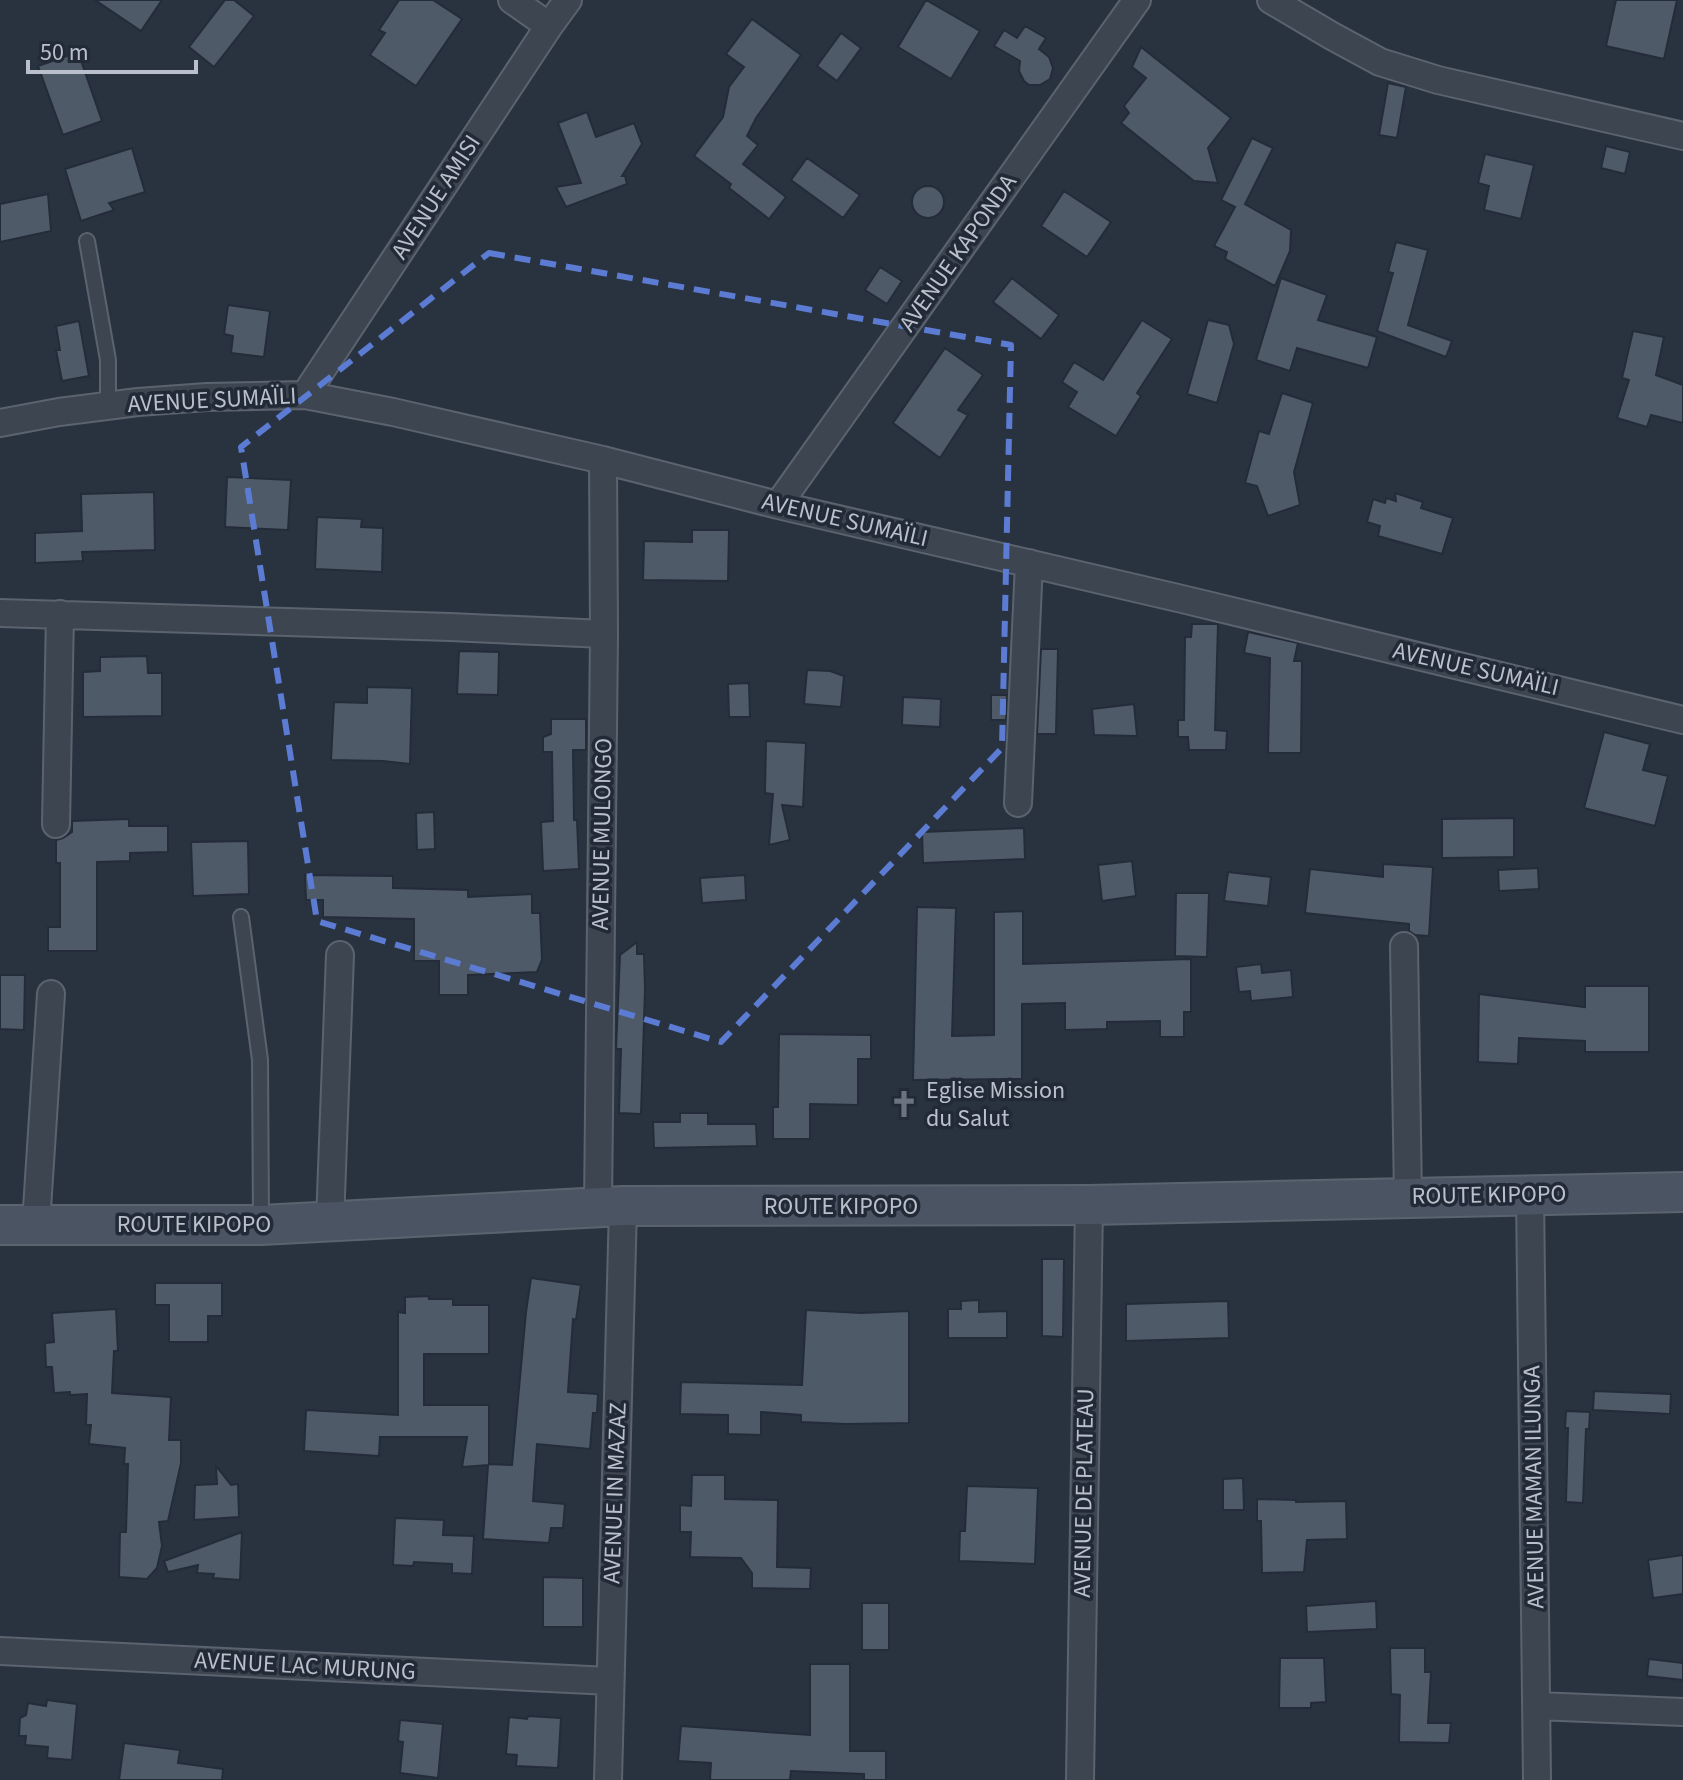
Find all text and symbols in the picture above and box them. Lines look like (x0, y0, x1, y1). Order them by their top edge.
scale bar (28, 24, 196, 74)
text: 50 m (40, 35, 89, 70)
street label: AVENUE AMISI (383, 128, 489, 266)
street label: AVENUE KAPONDA (890, 167, 1026, 339)
street label: AVENUE SUMAÏLI (127, 378, 297, 422)
street label: AVENUE SUMAÏLI (759, 484, 931, 556)
street label: AVENUE SUMAÏLI (1390, 633, 1562, 705)
street label: AVENUE MULONGO (583, 738, 621, 930)
place label: Eglise Mission du Salut (926, 1073, 1065, 1136)
church icon: Eglise Mission du Salut (889, 1089, 919, 1119)
street label: ROUTE KIPOPO (1411, 1176, 1567, 1214)
street label: ROUTE KIPOPO (764, 1189, 918, 1224)
street label: ROUTE KIPOPO (117, 1207, 271, 1242)
street label: AVENUE MAMAN ILUNGA (1514, 1365, 1554, 1609)
street label: AVENUE DE PLATEAU (1065, 1388, 1103, 1598)
street label: AVENUE IN MAZAZ (594, 1402, 636, 1584)
street label: AVENUE LAC MURUNG (193, 1643, 417, 1689)

